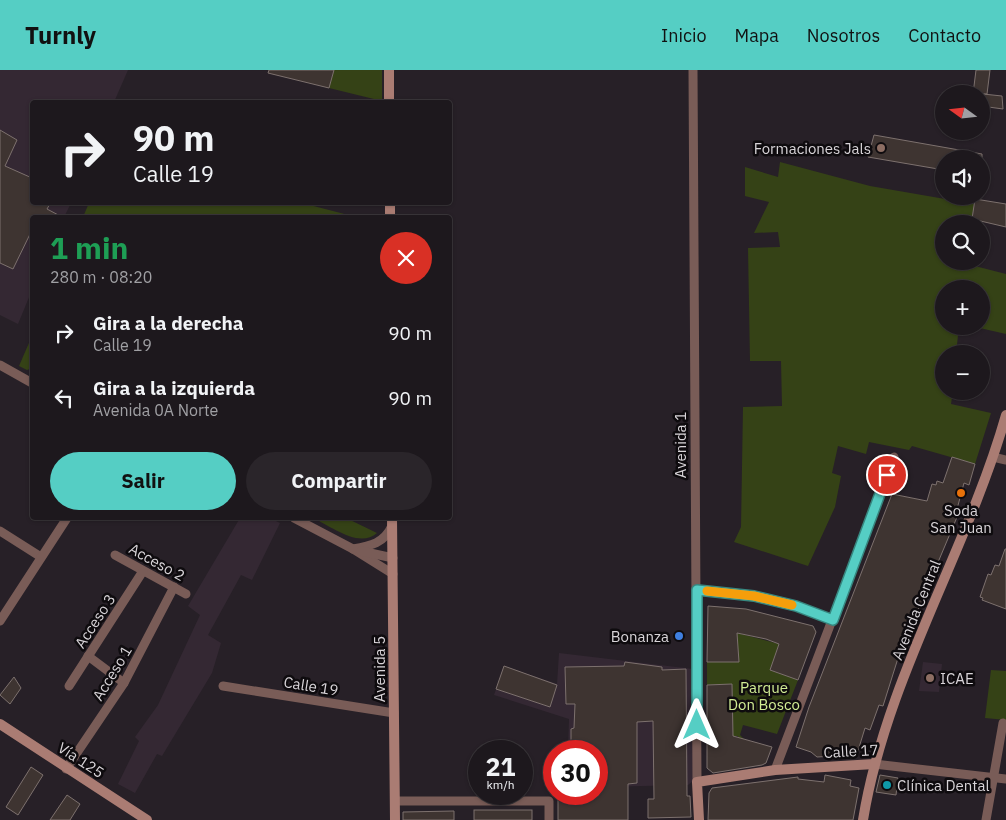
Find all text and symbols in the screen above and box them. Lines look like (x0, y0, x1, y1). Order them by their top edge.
text: Turnly (25, 19, 96, 51)
text: Inicio (661, 24, 707, 47)
text: Mapa (735, 24, 779, 47)
text: Nosotros (807, 24, 880, 47)
text: Contacto (908, 24, 981, 47)
north arrow (935, 85, 990, 140)
map controls (935, 85, 990, 400)
text: 90 m (133, 115, 215, 161)
icon: right (50, 120, 115, 185)
place label: Formaciones Jals (754, 139, 871, 158)
marker: Formaciones Jals (875, 142, 887, 154)
button: sound (935, 150, 990, 205)
text: Calle 19 (133, 159, 214, 188)
button: search (935, 215, 990, 270)
text: 1 min (50, 228, 128, 267)
button: close (380, 232, 432, 284)
text: 280 m · 08:20 (50, 267, 152, 287)
button: + (935, 280, 990, 335)
text: Gira a la derecha (93, 311, 244, 335)
icon: right (50, 319, 78, 347)
text: 90 m (388, 321, 432, 345)
text: Calle 19 (93, 335, 152, 355)
button: − (935, 345, 990, 400)
text: Gira a la izquierda (93, 376, 255, 400)
icon: left (50, 384, 78, 412)
text: 90 m (388, 386, 432, 410)
text: Avenida 0A Norte (93, 400, 218, 420)
street label: Avenida 1 (671, 412, 690, 478)
button: Salir (50, 452, 236, 510)
button: Compartir (246, 452, 432, 510)
pin (866, 454, 908, 496)
icon: arrive (873, 461, 901, 489)
marker: Soda San Juan (955, 487, 967, 499)
place label: Soda San Juan (930, 501, 992, 537)
street label: Acceso 2 (126, 539, 188, 585)
street label: Avenida Central (887, 557, 945, 663)
street label: Acceso 3 (70, 590, 120, 652)
place label: Bonanza (611, 627, 669, 646)
marker: Bonanza (673, 630, 685, 642)
street label: Avenida 5 (370, 636, 389, 702)
street label: Acceso 1 (88, 642, 136, 704)
place label: ICAE (940, 669, 974, 688)
street label: Calle 19 (282, 672, 340, 700)
marker: ICAE (924, 672, 936, 684)
park label: Parque Don Bosco (728, 678, 800, 714)
position arrow (670, 698, 722, 750)
street label: Vía 125 (54, 738, 108, 782)
speed limit sign: 30 (543, 740, 608, 805)
street label: Calle 17 (823, 740, 879, 762)
text: 21 (485, 750, 516, 783)
place label: Clínica Dental (897, 776, 990, 795)
text: km/h (486, 777, 515, 792)
marker: Clínica Dental (881, 779, 893, 791)

